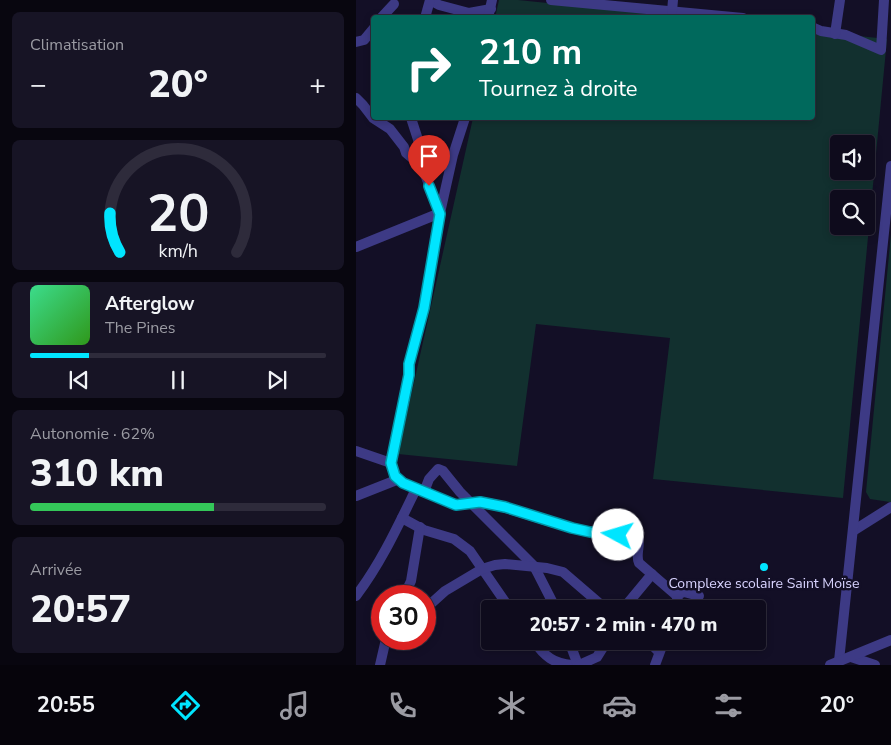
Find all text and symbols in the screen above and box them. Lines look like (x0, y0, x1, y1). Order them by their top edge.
text: 210 m (479, 29, 582, 76)
text: Climatisation (30, 34, 124, 56)
icon: right (396, 35, 461, 100)
text: 20° (148, 59, 208, 110)
text: − (30, 66, 47, 104)
text: + (309, 66, 326, 104)
text: Tournez à droite (479, 74, 638, 104)
pin (408, 135, 450, 186)
map controls (830, 135, 875, 235)
button: sound (830, 135, 875, 180)
icon: arrive (415, 142, 443, 170)
text: 20 (147, 178, 209, 249)
button: search (830, 190, 875, 235)
text: km/h (158, 239, 198, 263)
text: Afterglow (105, 291, 195, 317)
text: The Pines (105, 317, 175, 339)
icon: previous (65, 366, 93, 394)
icon: pause (164, 366, 192, 394)
icon: next (263, 366, 291, 394)
text: Autonomie · 62% (30, 423, 155, 445)
text: 310 km (30, 448, 164, 499)
position arrow (591, 508, 643, 560)
text: Arrivée (30, 559, 82, 581)
marker: Complexe scolaire Saint Moïse (758, 561, 770, 573)
place label: Complexe scolaire Saint Moïse (668, 574, 860, 593)
text: 20:57 (30, 584, 131, 635)
speed limit sign: 30 (371, 585, 436, 650)
text: 20:57 · 2 min · 470 m (530, 612, 717, 638)
icon: directions (168, 688, 203, 723)
icon: music (277, 688, 312, 723)
icon: phone (385, 688, 420, 723)
icon: climate (494, 688, 529, 723)
icon: car (602, 688, 637, 723)
icon: filters (711, 688, 746, 723)
text: 20:55 (37, 690, 95, 720)
text: 20° (819, 690, 854, 720)

